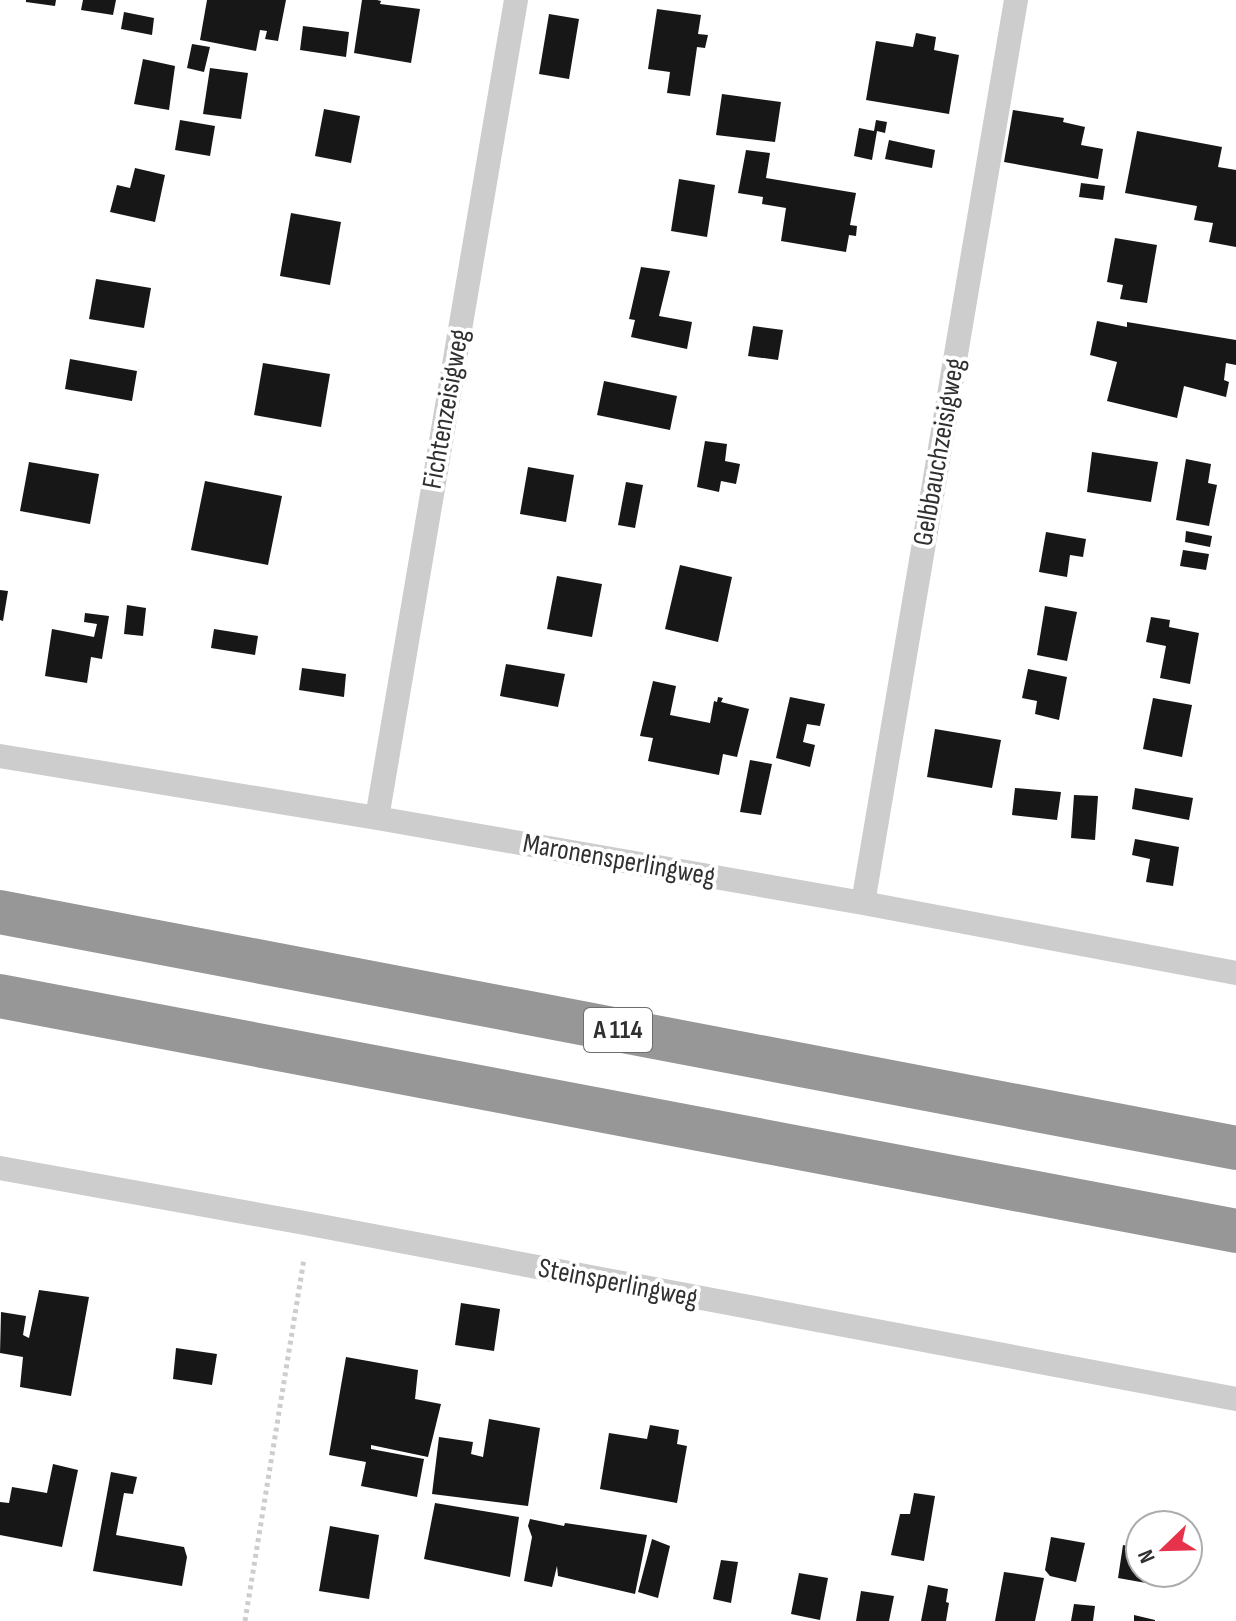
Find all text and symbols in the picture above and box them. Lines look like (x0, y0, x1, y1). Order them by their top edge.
street label: Fichtenzeisigweg (416, 327, 476, 491)
street label: Gelbbauchzeisigweg (906, 356, 972, 548)
street label: Maronensperlingweg (520, 827, 718, 893)
road number: A 114 (584, 1008, 652, 1052)
street label: Steinsperlingweg (536, 1251, 700, 1315)
north arrow (1124, 1509, 1204, 1589)
text: N (1132, 1546, 1162, 1567)

